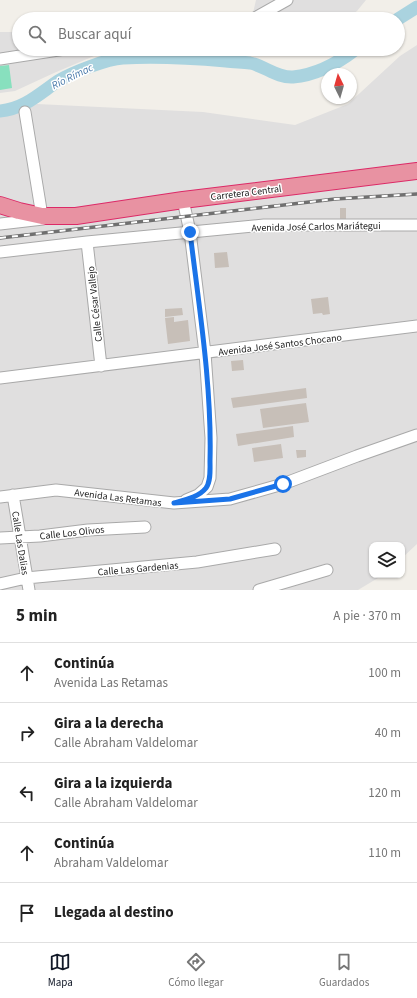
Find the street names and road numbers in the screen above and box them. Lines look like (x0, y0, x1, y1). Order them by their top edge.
street label: Carretera Central (210, 182, 283, 204)
street label: Avenida José Carlos Mariátegui (251, 219, 381, 235)
street label: Calle César Vallejo (84, 265, 106, 342)
street label: Avenida José Santos Chocano (218, 330, 343, 360)
street label: Avenida Las Retamas (73, 486, 162, 510)
street label: Calle Las Dalias (8, 510, 32, 576)
street label: Calle Los Olivos (39, 523, 105, 543)
street label: Calle Las Gardenias (97, 558, 179, 580)

